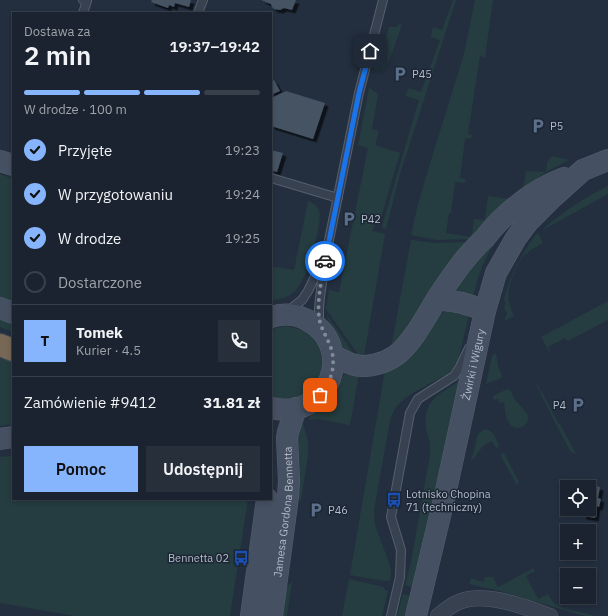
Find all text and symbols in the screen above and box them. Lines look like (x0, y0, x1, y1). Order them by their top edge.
text: Dostawa za (24, 23, 91, 40)
pin (353, 34, 387, 68)
text: 19:37–19:42 (170, 37, 260, 56)
text: 2 min (24, 38, 91, 72)
icon: home (359, 40, 381, 62)
parking icon: P45 (391, 65, 409, 83)
place label: P45 (412, 67, 432, 81)
text: W drodze · 100 m (24, 101, 127, 118)
parking icon: P5 (529, 117, 547, 135)
place label: P5 (550, 119, 563, 133)
icon: check (24, 139, 46, 161)
text: Przyjęte (58, 141, 112, 160)
text: 19:23 (225, 142, 260, 159)
icon: check (24, 183, 46, 205)
text: W przygotowaniu (58, 185, 173, 204)
text: 19:24 (225, 186, 260, 203)
parking icon: P42 (340, 210, 358, 228)
place label: P42 (361, 212, 381, 226)
icon: check (24, 227, 46, 249)
text: W drodze (58, 229, 121, 248)
text: 19:25 (225, 230, 260, 247)
courier (305, 241, 345, 281)
icon: car (314, 250, 336, 272)
text: Dostarczone (58, 273, 142, 292)
button: phone (218, 320, 260, 362)
text: Tomek (76, 323, 123, 342)
street label: Żwirki i Wigury (459, 327, 488, 401)
text: T (41, 331, 49, 350)
text: Kurier · 4.5 (76, 342, 141, 359)
pin (303, 378, 337, 412)
icon: bag (309, 384, 331, 406)
text: Zamówienie #9412 (24, 393, 156, 412)
text: 31.81 zł (203, 393, 260, 412)
parking icon: P4 (569, 396, 587, 414)
place label: P4 (553, 398, 566, 412)
button: Pomoc (24, 446, 138, 492)
button: Udostępnij (146, 446, 260, 492)
street label: Jamesa Gordona Bennetta (270, 446, 296, 578)
map controls (560, 480, 596, 604)
button: locate (560, 480, 596, 516)
place label: Lotnisko Chopina 71 (techniczny) (406, 487, 491, 514)
bus stop icon: Lotnisko Chopina 71 (techniczny) (385, 491, 403, 509)
parking icon: P46 (307, 501, 325, 519)
place label: P46 (328, 503, 348, 517)
button: + (560, 524, 596, 560)
bus stop icon: Bennetta 02 (232, 549, 250, 567)
place label: Bennetta 02 (168, 551, 229, 565)
button: − (560, 568, 596, 604)

